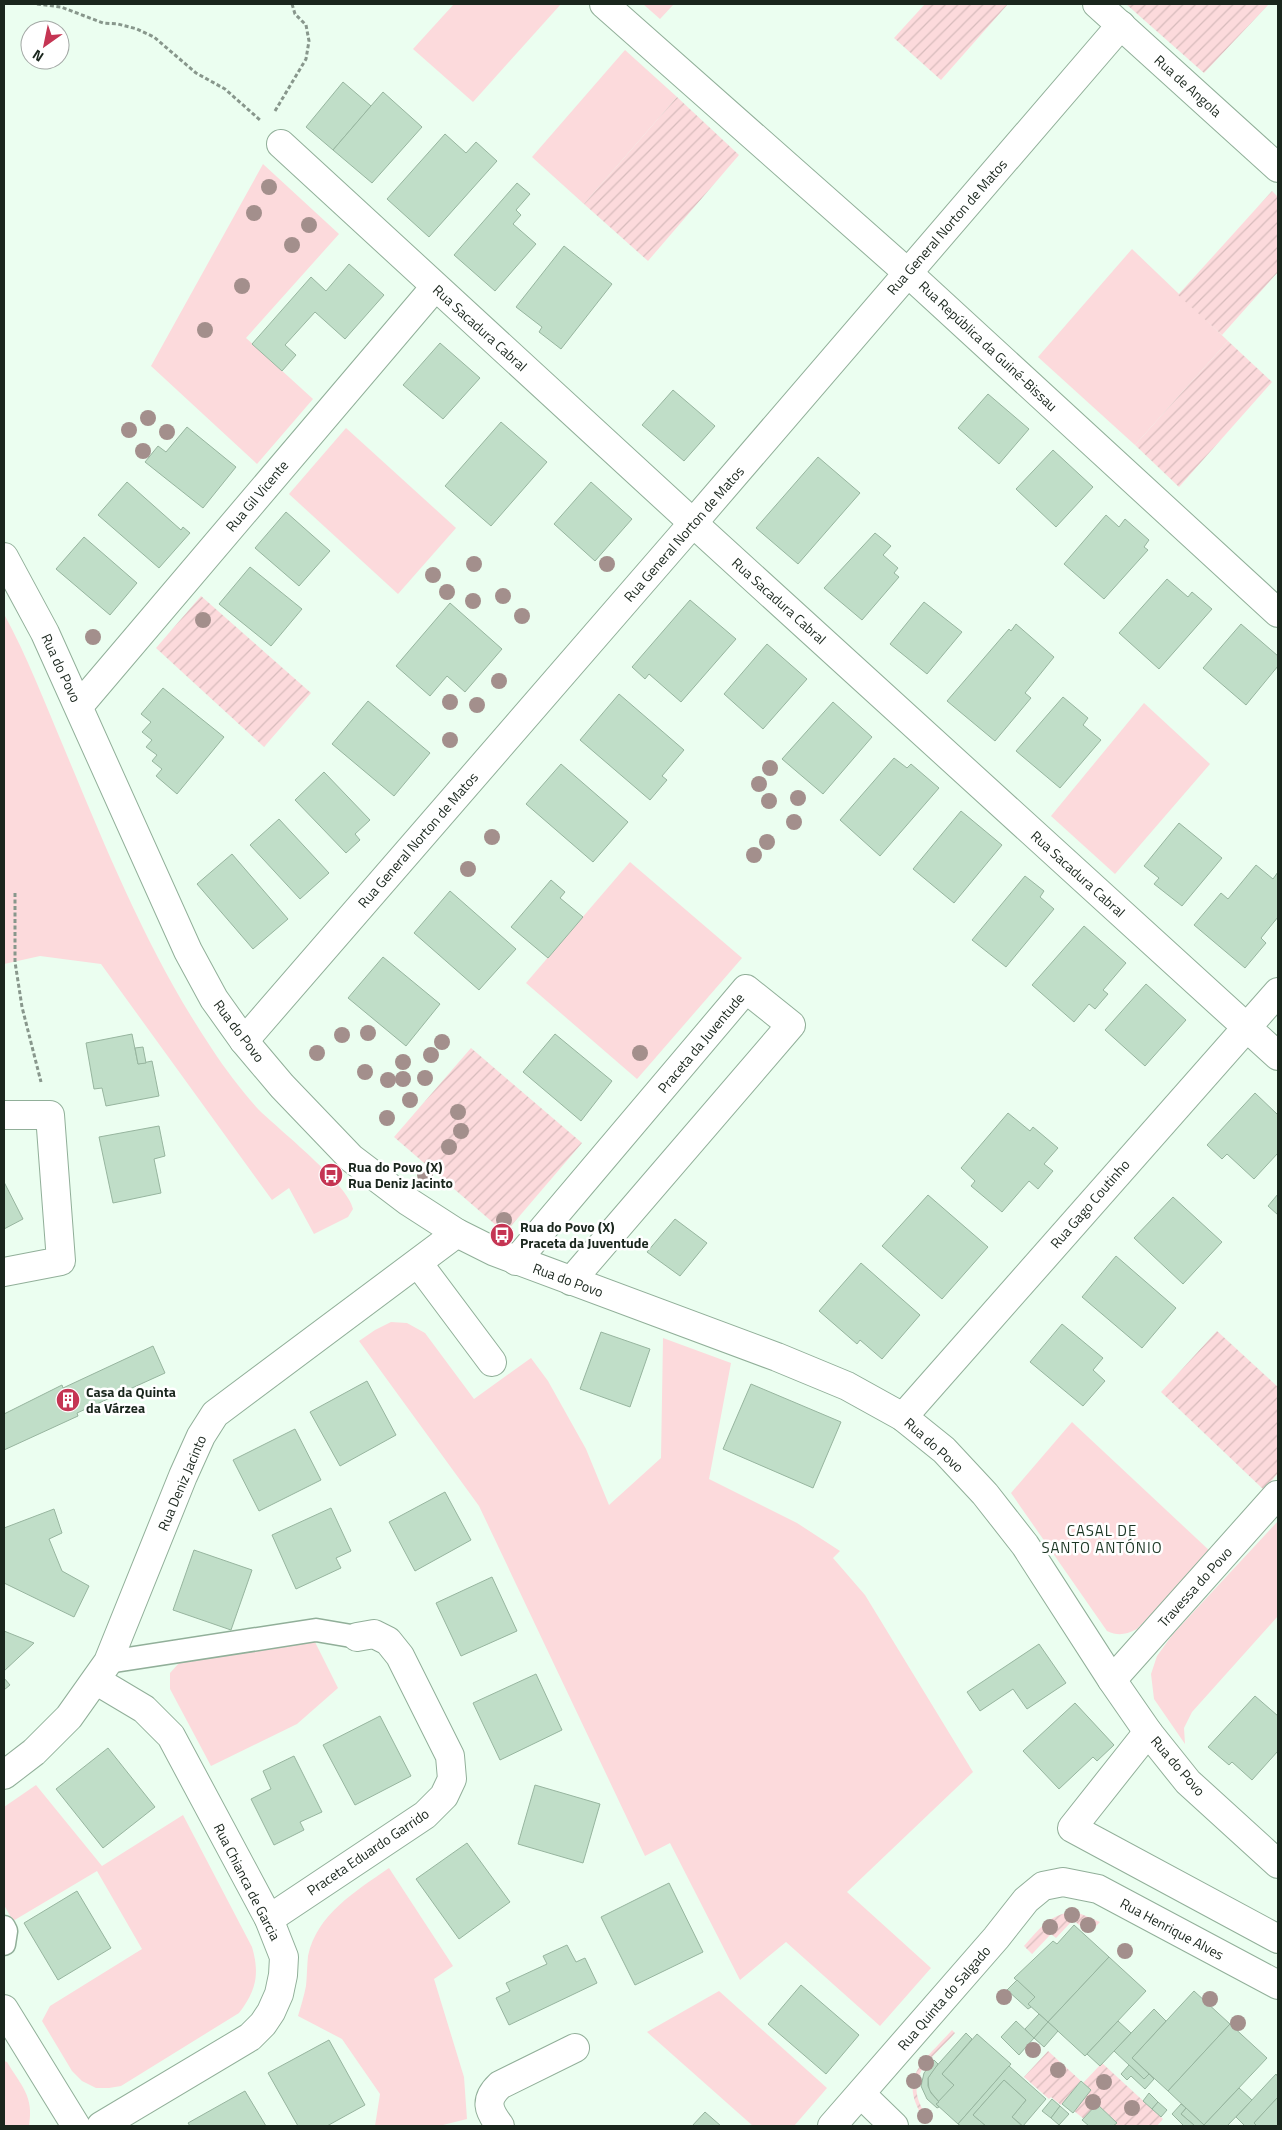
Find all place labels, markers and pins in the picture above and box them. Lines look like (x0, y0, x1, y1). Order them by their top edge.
place label: Rua do Povo (X) Rua Deniz Jacinto (348, 1156, 453, 1193)
bus stop icon: Rua do Povo (X) Rua Deniz Jacinto (318, 1162, 344, 1188)
place label: Rua do Povo (X) Praceta da Juventude (520, 1216, 649, 1253)
bus stop icon: Rua do Povo (X) Praceta da Juventude (489, 1222, 515, 1248)
place label: Casa da Quinta da Várzea (86, 1381, 176, 1418)
building icon: Casa da Quinta da Várzea (55, 1387, 81, 1413)

